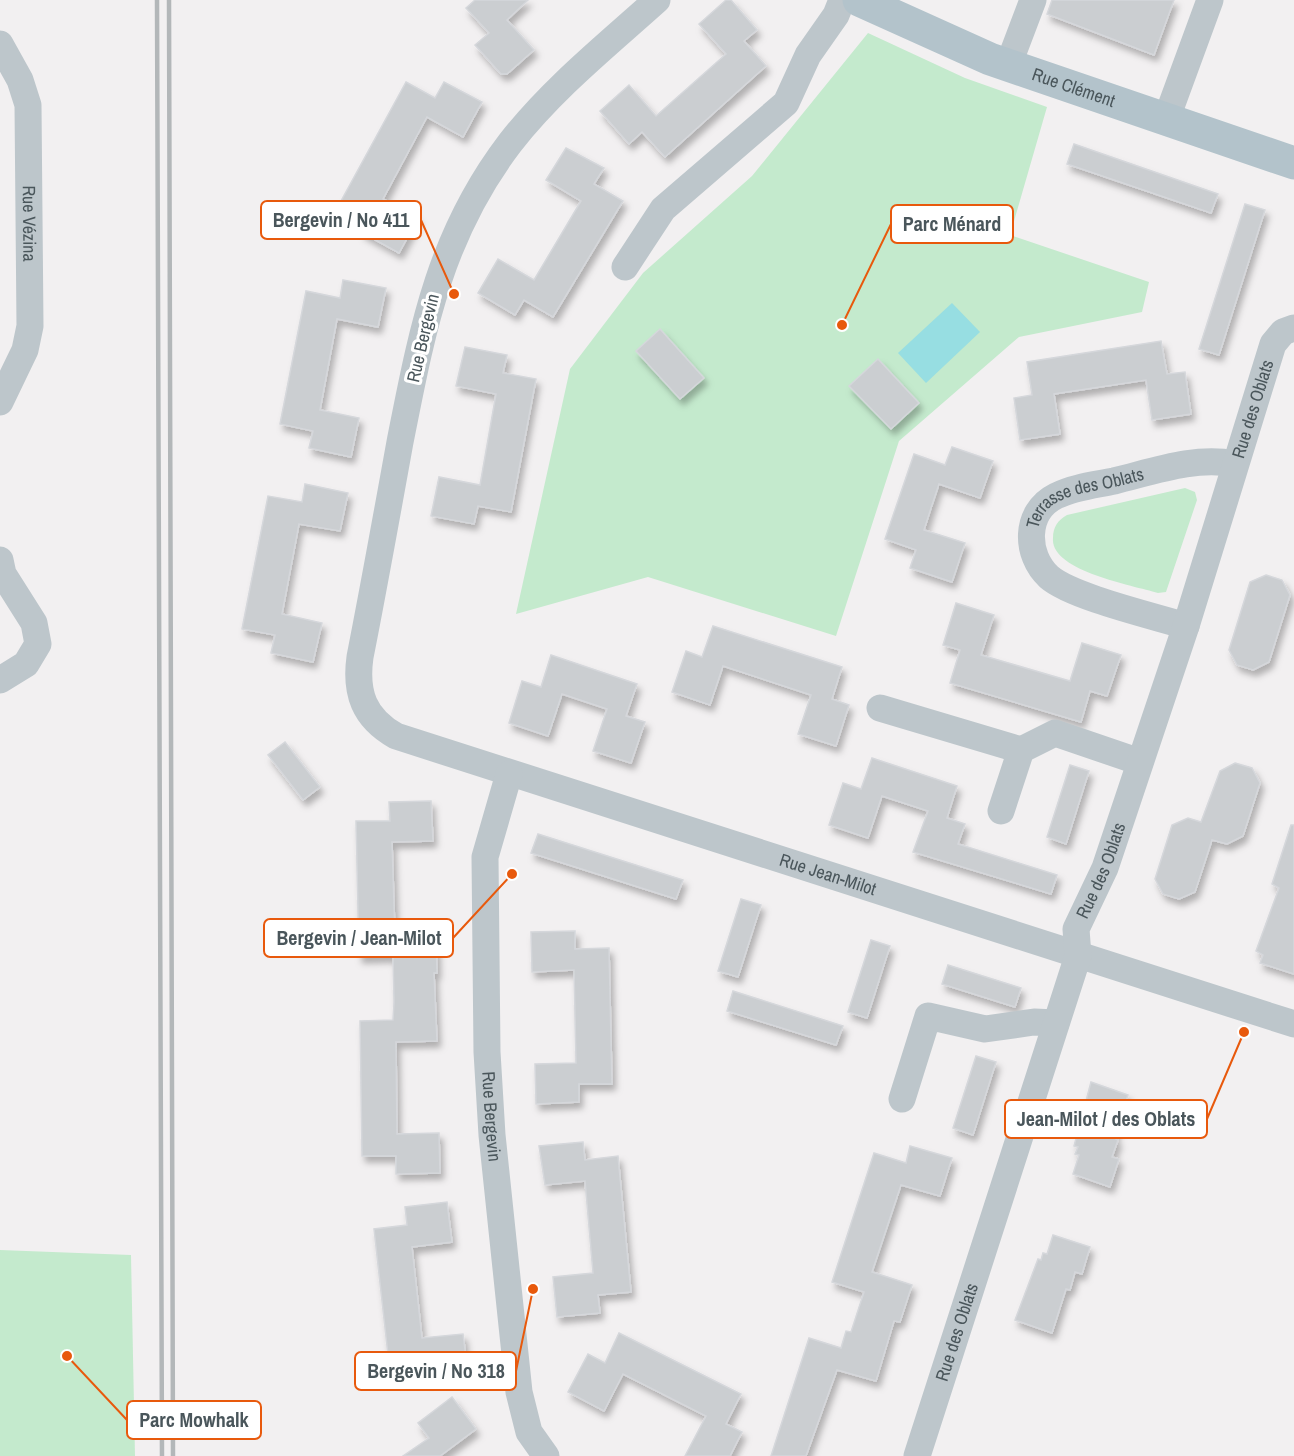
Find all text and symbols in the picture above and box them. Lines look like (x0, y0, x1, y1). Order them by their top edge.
street label: Rue Clément (1029, 61, 1119, 113)
street label: Rue Vézina (17, 185, 42, 262)
callout: Bergevin / No 411 (261, 201, 421, 239)
callout: Parc Ménard (891, 205, 1013, 243)
text: Bergevin / No 411 (273, 206, 410, 233)
text: Parc Ménard (903, 210, 1001, 237)
street label: Rue Bergevin (400, 291, 445, 385)
street label: Rue des Oblats (1225, 357, 1279, 461)
street label: Terrasse des Oblats (1020, 461, 1146, 531)
street label: Rue des Oblats (1070, 819, 1131, 923)
street label: Rue Jean-Milot (777, 847, 880, 901)
callout: Bergevin / Jean-Milot (264, 919, 453, 957)
text: Bergevin / Jean-Milot (277, 924, 442, 951)
street label: Rue Bergevin (476, 1071, 508, 1163)
callout: Jean-Milot / des Oblats (1005, 1100, 1207, 1138)
text: Jean-Milot / des Oblats (1017, 1105, 1195, 1132)
street label: Rue des Oblats (929, 1280, 984, 1384)
callout: Bergevin / No 318 (355, 1352, 516, 1390)
text: Bergevin / No 318 (367, 1357, 505, 1384)
callout: Parc Mowhalk (127, 1401, 261, 1439)
text: Parc Mowhalk (139, 1406, 250, 1433)

